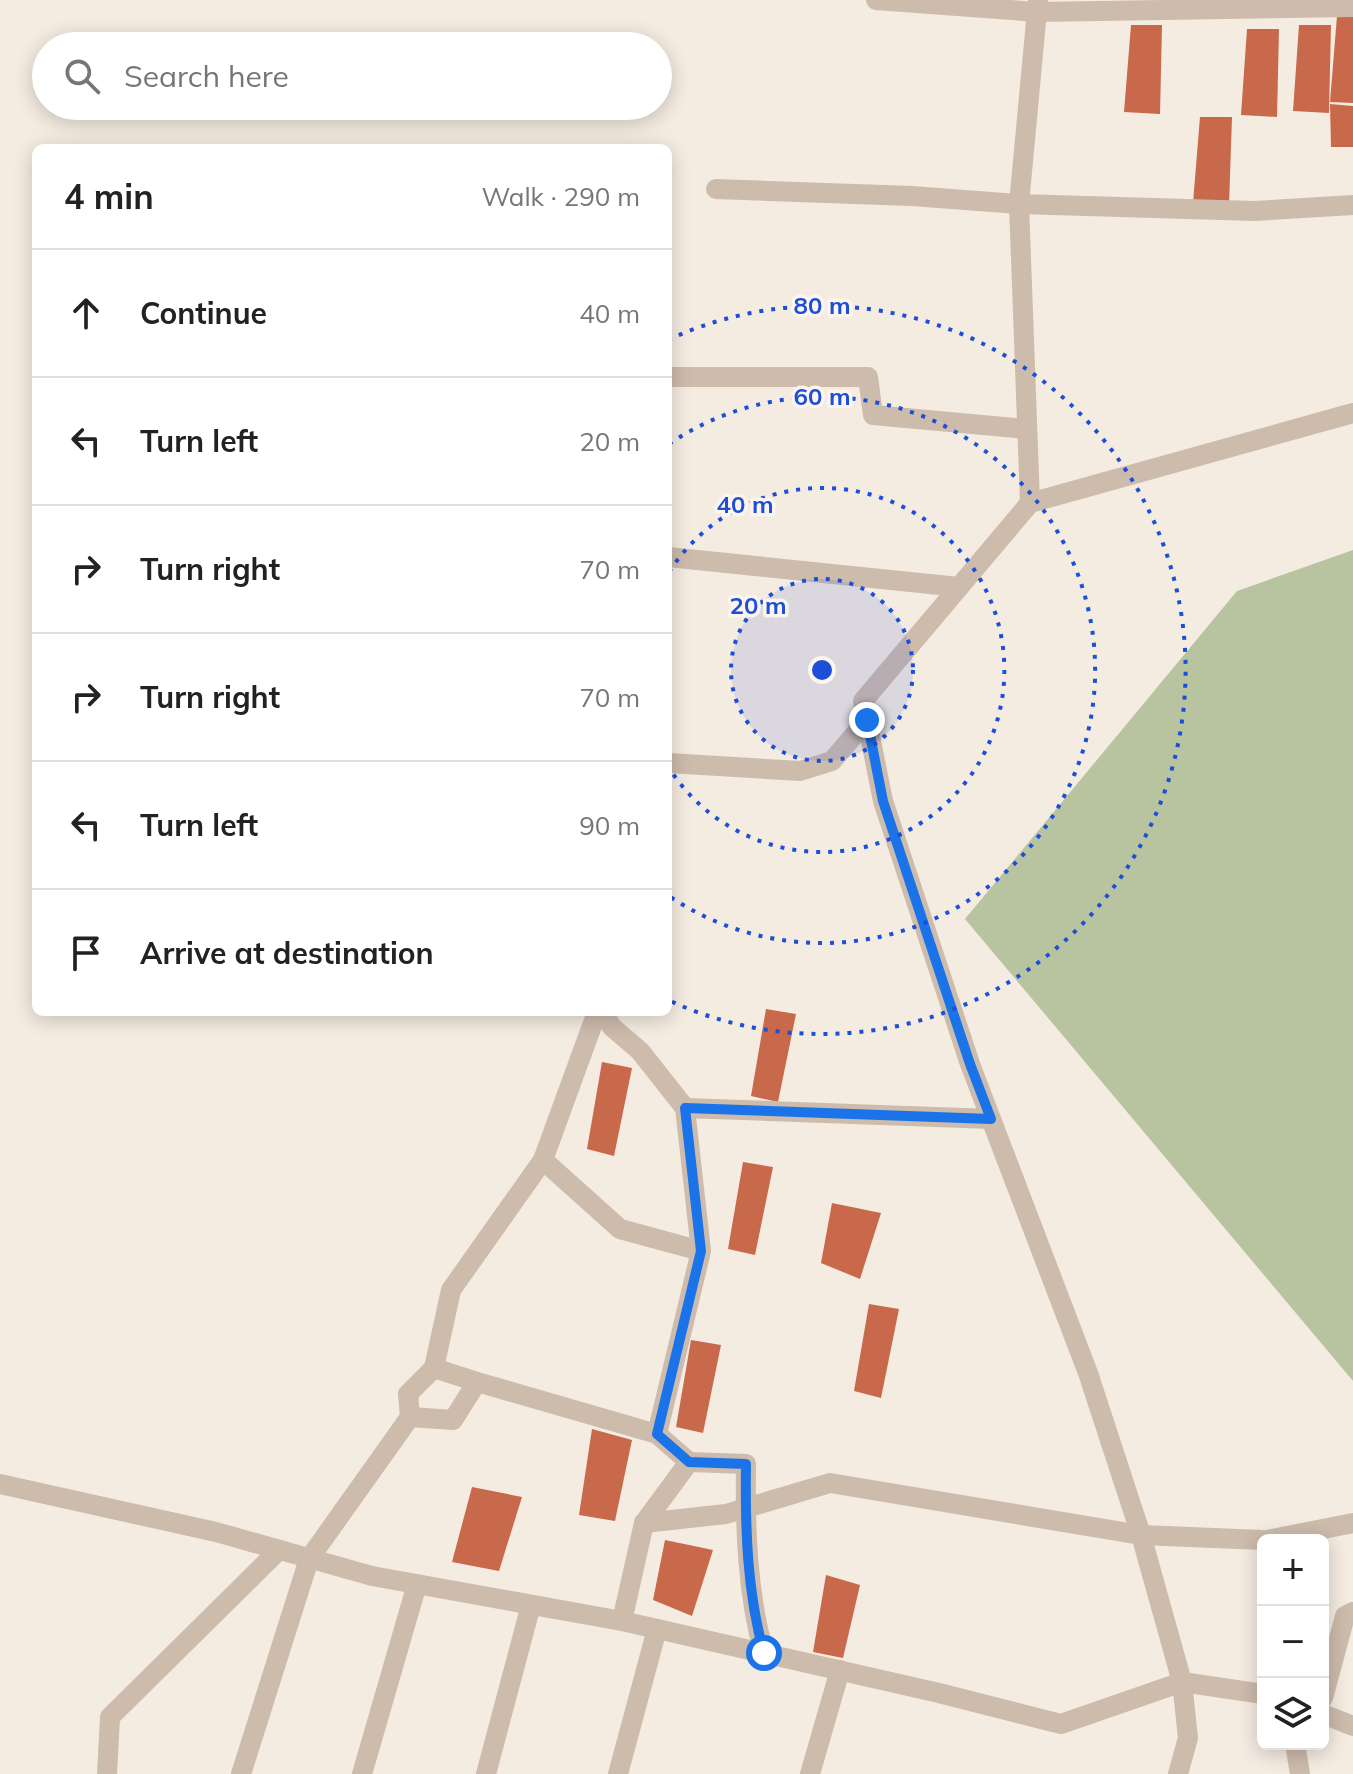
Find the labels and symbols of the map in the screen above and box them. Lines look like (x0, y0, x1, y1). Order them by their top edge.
text: 80 m (794, 290, 850, 320)
text: 60 m (794, 381, 850, 411)
text: 40 m (717, 489, 773, 519)
text: 20 m (730, 590, 786, 620)
centre of rings (808, 656, 836, 684)
route end (849, 702, 885, 738)
route start (746, 1635, 782, 1671)

